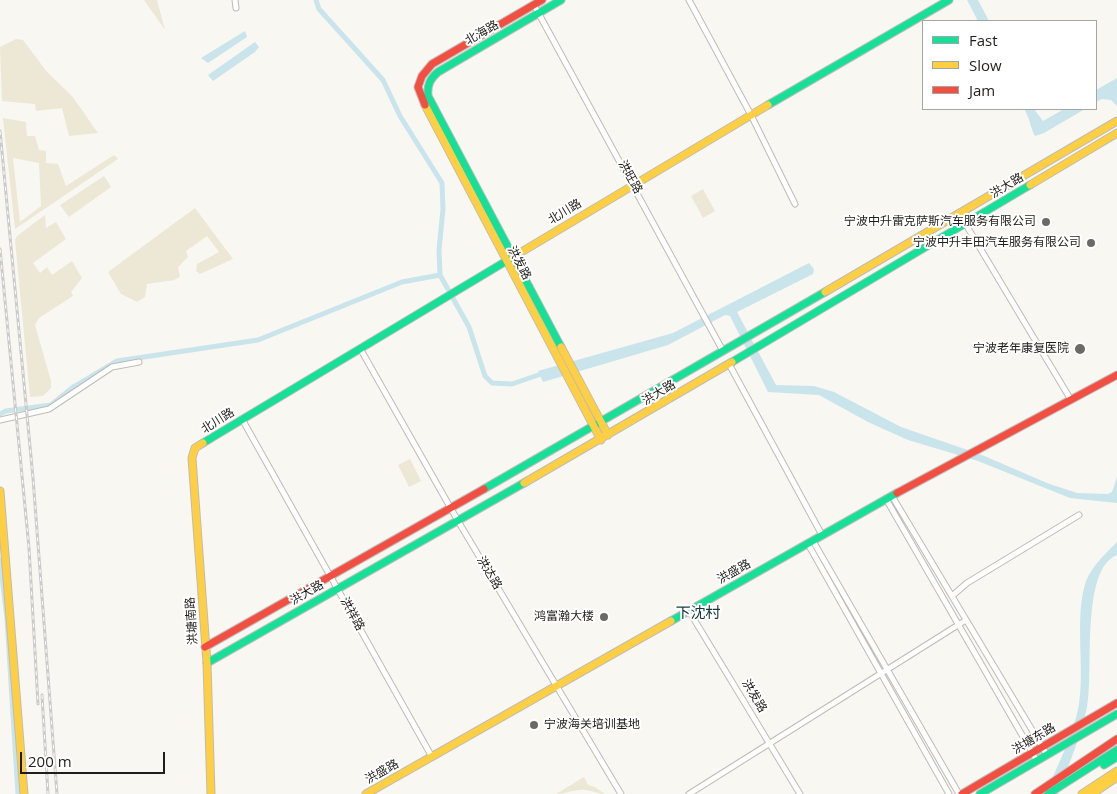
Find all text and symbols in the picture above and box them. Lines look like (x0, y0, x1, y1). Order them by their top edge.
street label: 北海路 (463, 18, 501, 48)
legend (922, 20, 1097, 110)
text: Fast (969, 30, 998, 50)
text: Slow (969, 55, 1002, 75)
text: Jam (969, 80, 995, 100)
street label: 洪旺路 (615, 158, 645, 196)
street label: 洪大路 (988, 171, 1026, 201)
street label: 北川路 (546, 197, 584, 227)
place label: 宁波中升雷克萨斯汽车服务有限公司 (844, 215, 1036, 229)
marker: 宁波中升雷克萨斯汽车服务有限公司 (1040, 216, 1052, 228)
place label: 宁波中升丰田汽车服务有限公司 (913, 236, 1081, 250)
marker: 宁波中升丰田汽车服务有限公司 (1085, 237, 1097, 249)
street label: 洪发路 (504, 244, 534, 282)
place label: 宁波老年康复医院 (973, 342, 1069, 356)
marker: 宁波老年康复医院 (1073, 342, 1087, 356)
street label: 洪大路 (640, 378, 678, 408)
street label: 北川路 (199, 405, 237, 437)
street label: 洪达路 (474, 554, 504, 592)
street label: 洪盛路 (715, 557, 753, 587)
street label: 洪大路 (288, 578, 326, 608)
street label: 洪祥路 (337, 595, 367, 633)
street label: 洪塘南路 (183, 597, 201, 645)
district label: 下沈村 (676, 605, 720, 623)
place label: 鸿富瀚大楼 (534, 610, 594, 624)
marker: 鸿富瀚大楼 (598, 611, 610, 623)
street label: 洪发路 (739, 677, 769, 715)
place label: 宁波海关培训基地 (544, 718, 640, 732)
marker: 宁波海关培训基地 (528, 719, 540, 731)
street label: 洪塘东路 (1010, 720, 1058, 758)
scale bar (22, 742, 168, 774)
text: 200 m (28, 751, 72, 771)
street label: 洪盛路 (363, 757, 401, 787)

